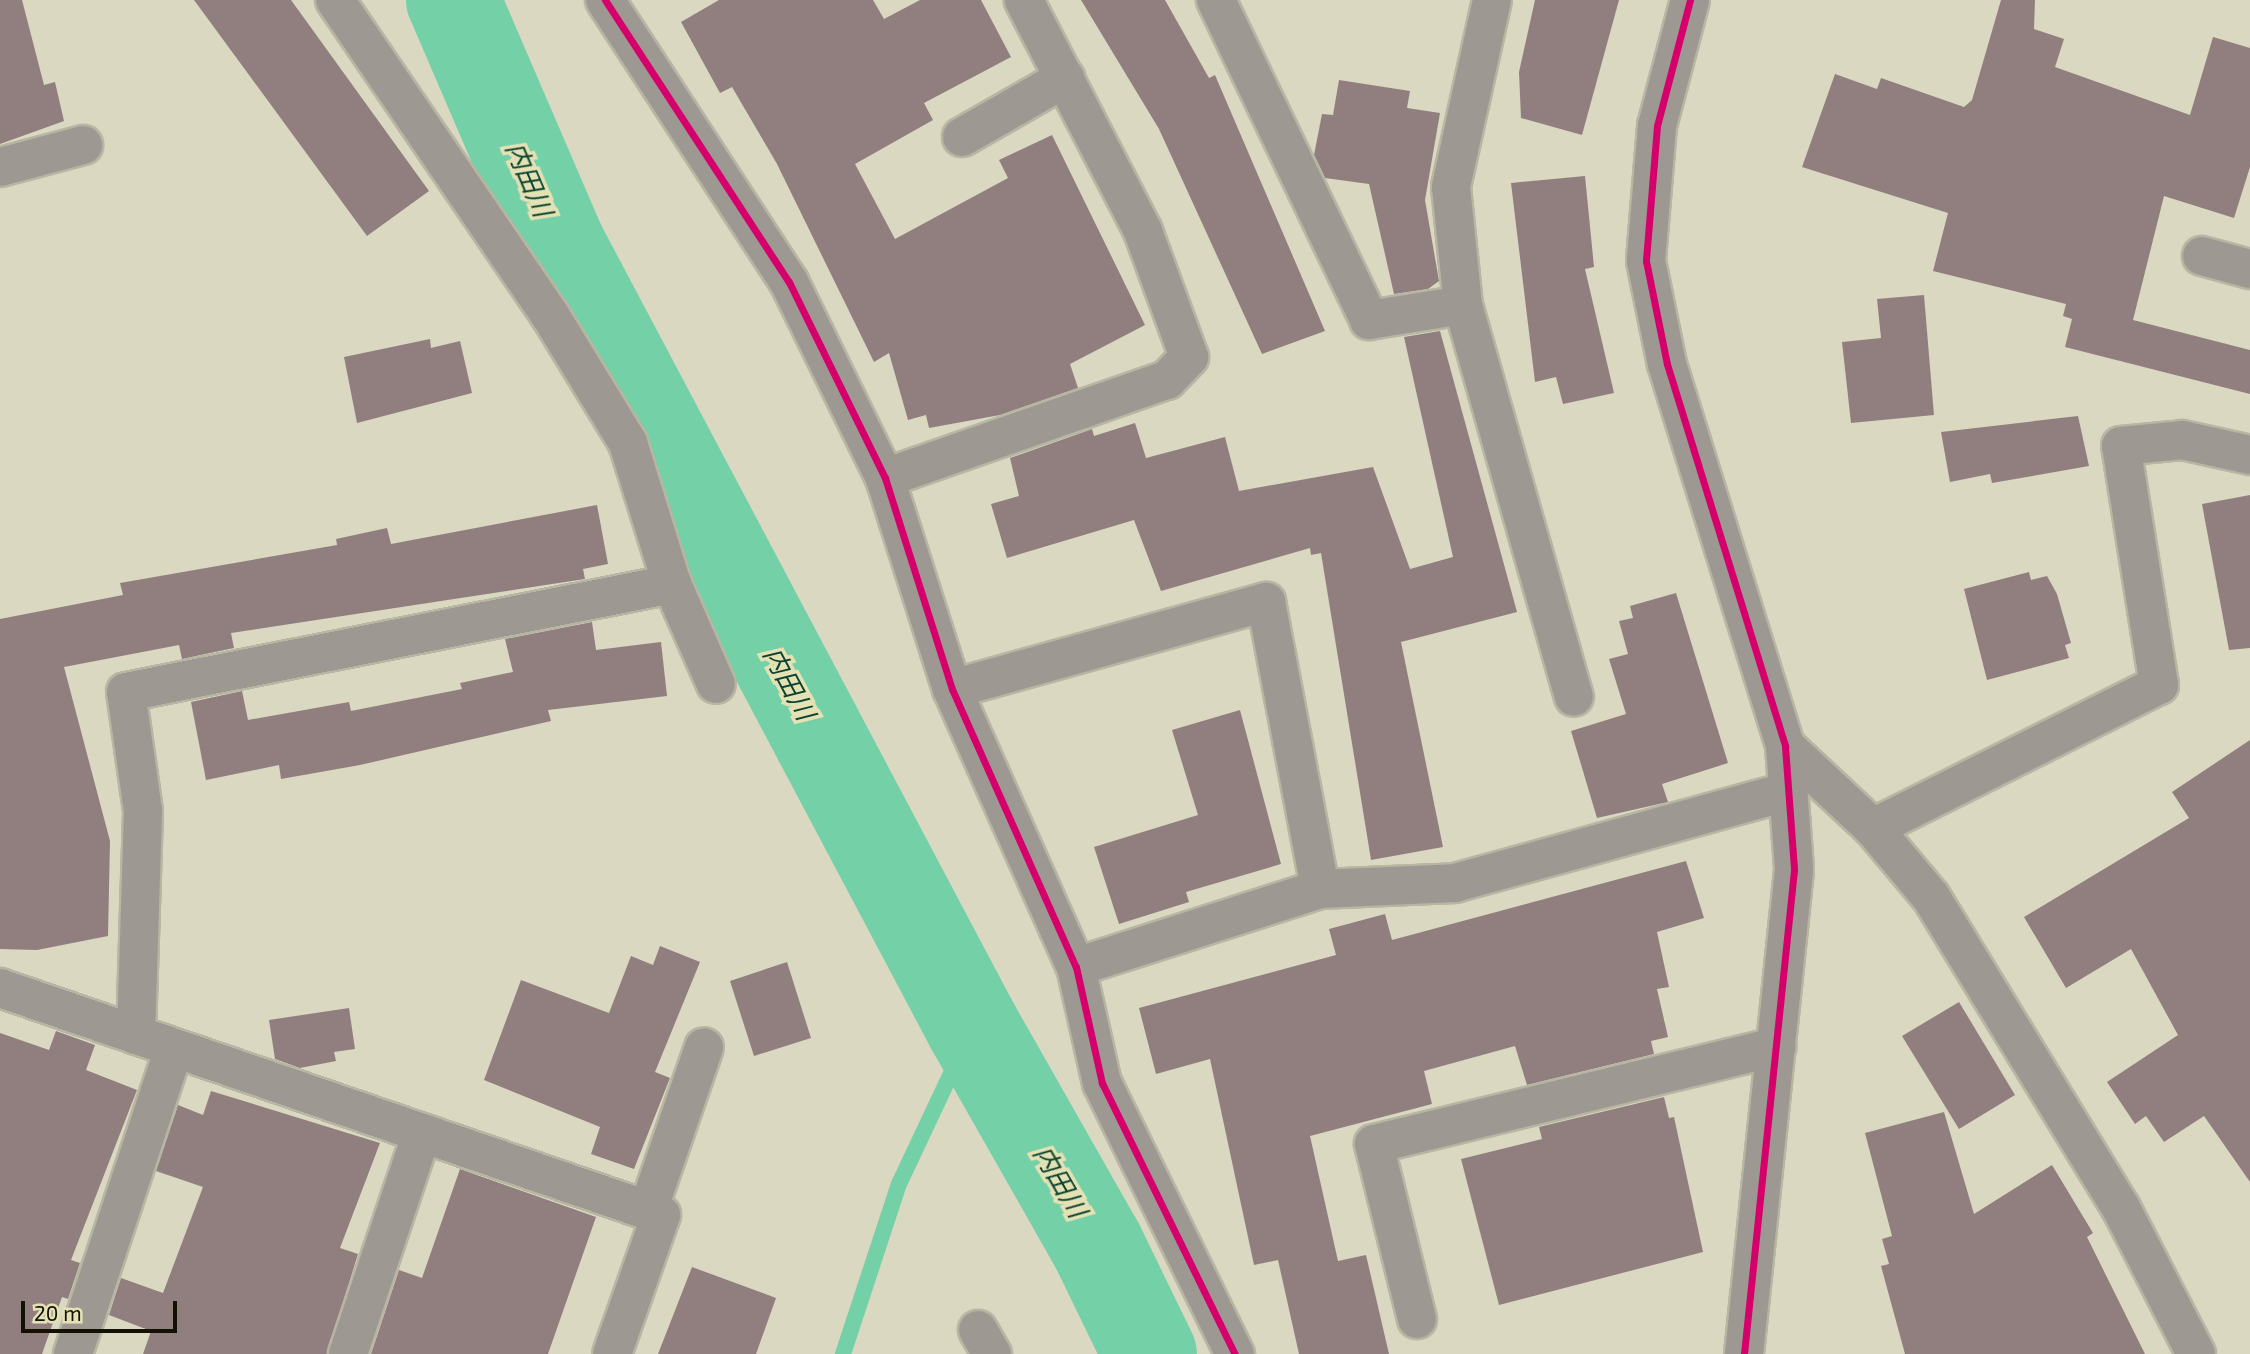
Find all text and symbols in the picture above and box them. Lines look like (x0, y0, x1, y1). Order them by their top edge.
water label: 内田川 (500, 137, 560, 221)
water label: 内田川 (758, 641, 822, 725)
water label: 内田川 (1028, 1139, 1094, 1223)
scale bar (24, 1288, 180, 1332)
text: 20 m (34, 1300, 82, 1325)

